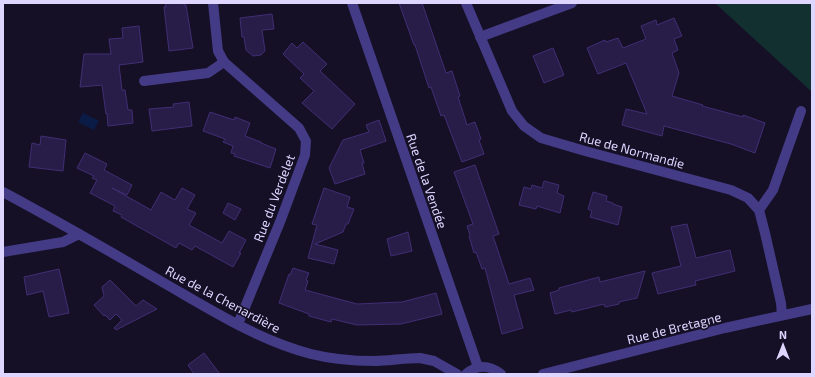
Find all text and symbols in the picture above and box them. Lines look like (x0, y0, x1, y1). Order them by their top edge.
street label: Rue de Normandie (578, 128, 686, 172)
street label: Rue de la Vendée (403, 131, 451, 231)
street label: Rue du Verdelet (250, 152, 298, 244)
street label: Rue de la Chenardière (163, 262, 283, 336)
street label: Rue de Bretagne (625, 309, 723, 347)
north arrow (763, 325, 803, 365)
text: N (779, 328, 787, 341)

